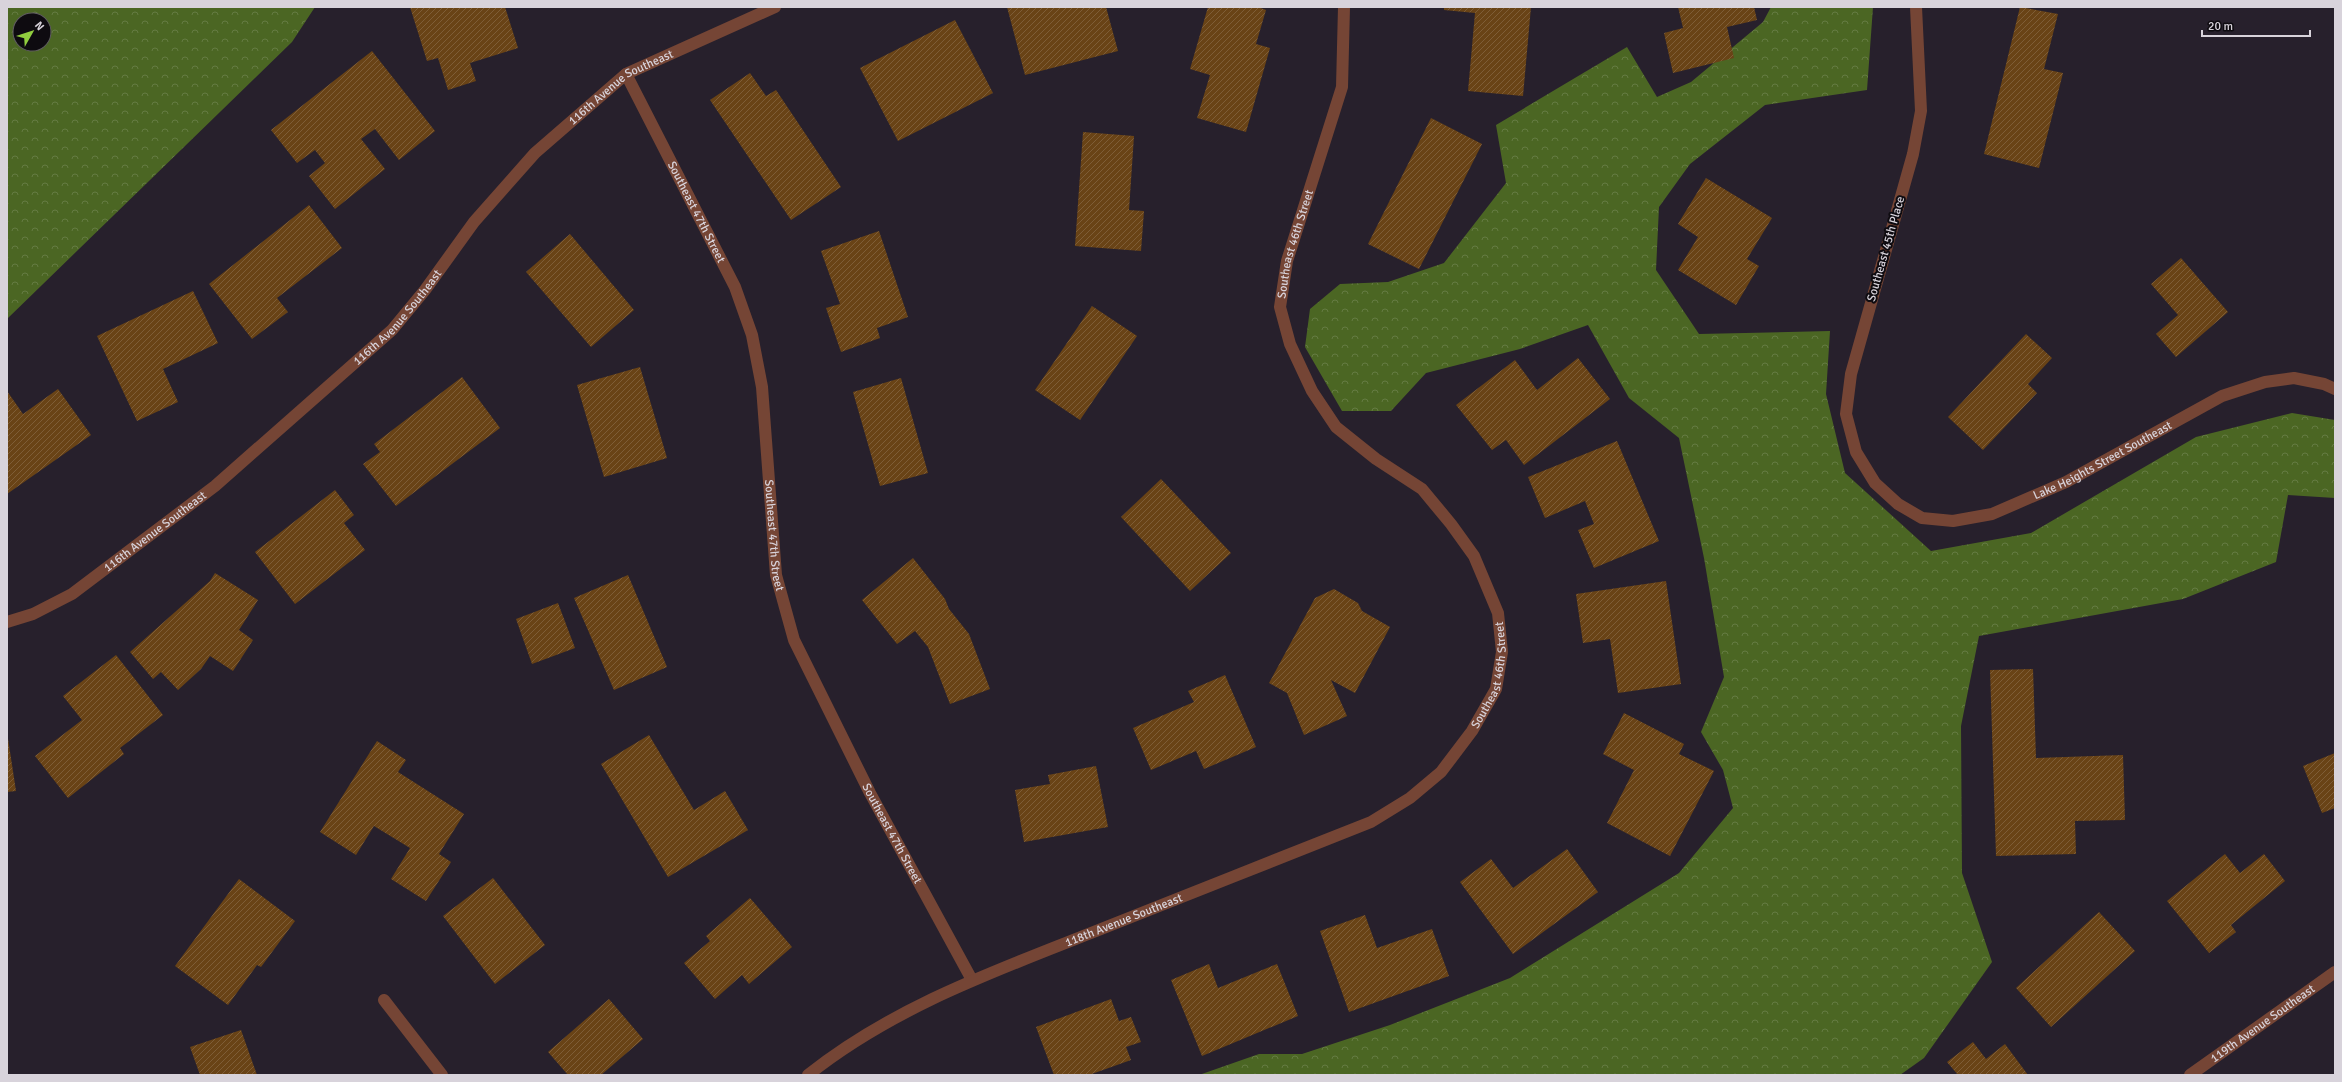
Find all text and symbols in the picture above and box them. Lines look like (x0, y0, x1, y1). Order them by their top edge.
north arrow (12, 12, 52, 52)
scale bar (2202, 12, 2310, 38)
text: N (32, 19, 47, 33)
text: 20 m (2208, 19, 2233, 34)
street label: 116th Avenue Southeast (565, 46, 676, 128)
street label: Southeast 47th Street (664, 159, 729, 265)
street label: Southeast 46th Street (1274, 188, 1317, 299)
street label: Southeast 45th Place (1864, 195, 1908, 303)
street label: 116th Avenue Southeast (350, 267, 445, 368)
street label: Lake Heights Street Southeast (2031, 418, 2174, 503)
street label: Southeast 47th Street (761, 479, 788, 593)
street label: 116th Avenue Southeast (101, 488, 209, 575)
street label: Southeast 46th Street (1468, 621, 1510, 731)
street label: Southeast 47th Street (859, 781, 925, 886)
street label: 118th Avenue Southeast (1063, 890, 1184, 950)
street label: 119th Avenue Southeast (2207, 981, 2318, 1066)

